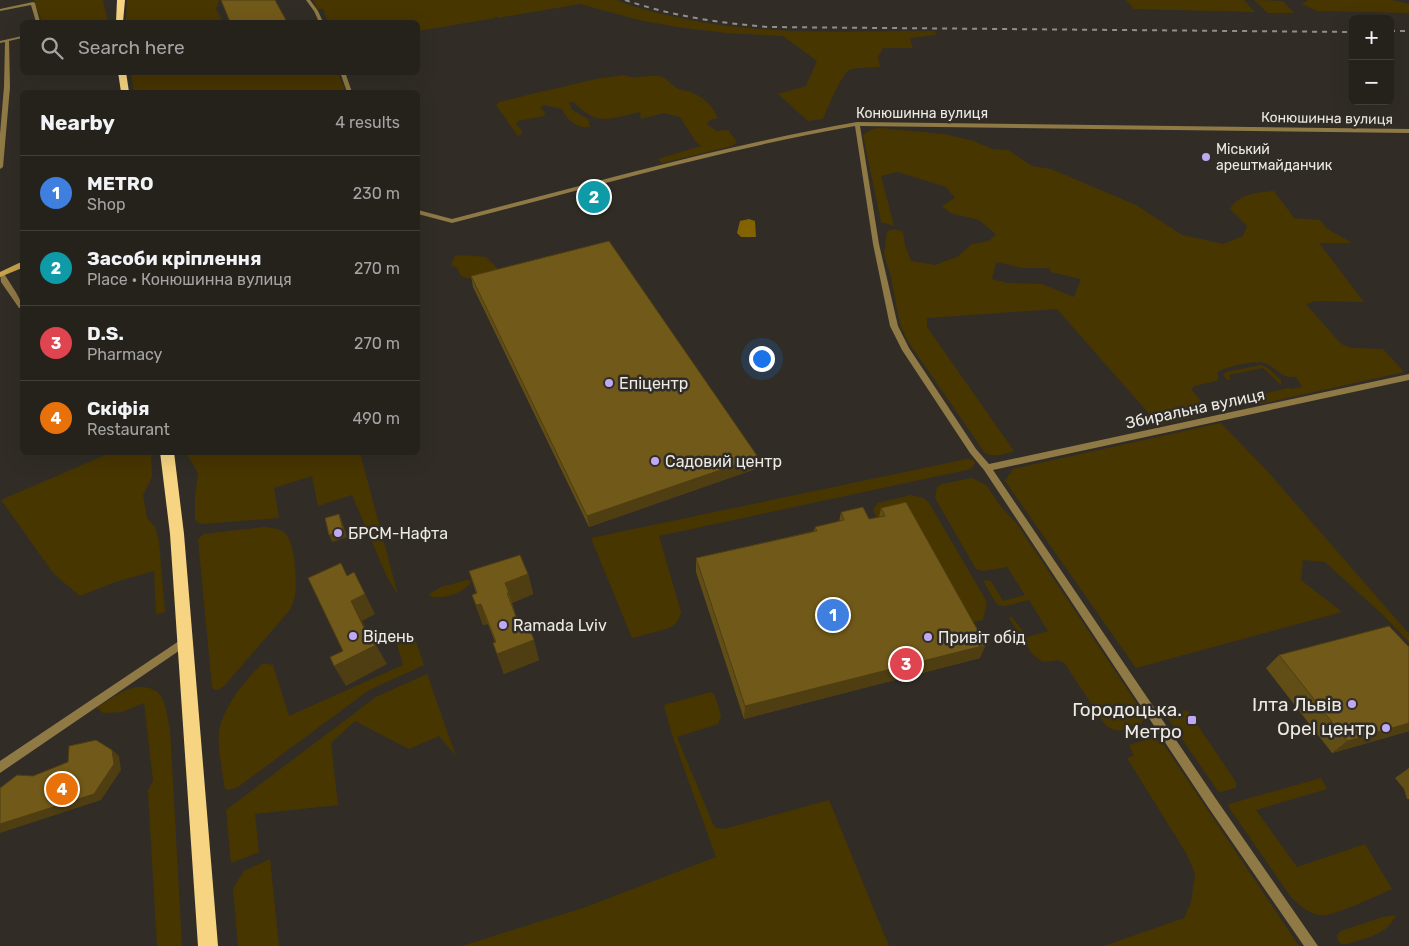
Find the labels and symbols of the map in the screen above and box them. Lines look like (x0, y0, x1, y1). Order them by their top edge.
street label: Конюшинна вулиця (856, 105, 988, 122)
street label: Конюшинна вулиця (1261, 109, 1393, 128)
place label: Міський арештмайданчик (1216, 141, 1333, 174)
marker: Міський арештмайданчик (1200, 151, 1212, 163)
pin: 2 (578, 178, 610, 216)
your location (749, 346, 775, 372)
place label: Епіцентр (619, 374, 688, 393)
marker: Епіцентр (603, 377, 615, 389)
street label: Збиральна вулиця (1124, 384, 1267, 433)
place label: Садовий центр (665, 452, 782, 471)
marker: Садовий центр (649, 455, 661, 467)
place label: БРСМ-Нафта (348, 524, 448, 543)
marker: БРСМ-Нафта (332, 527, 344, 539)
pin: 1 (817, 596, 849, 634)
place label: Ramada Lviv (513, 616, 607, 635)
marker: Ramada Lviv (497, 619, 509, 631)
place label: Відень (363, 627, 414, 646)
place label: Привіт обід (938, 628, 1026, 647)
marker: Відень (347, 630, 359, 642)
marker: Привіт обід (922, 631, 934, 643)
pin: 3 (890, 645, 922, 683)
place label: Ілта Львів (1252, 693, 1342, 716)
place label: Городоцька. Метро (1072, 698, 1182, 743)
marker: Ілта Львів (1346, 698, 1358, 710)
marker: Городоцька. Метро (1186, 714, 1198, 726)
place label: Opel центр (1277, 717, 1376, 740)
marker: Opel центр (1380, 722, 1392, 734)
pin: 4 (46, 770, 78, 808)

